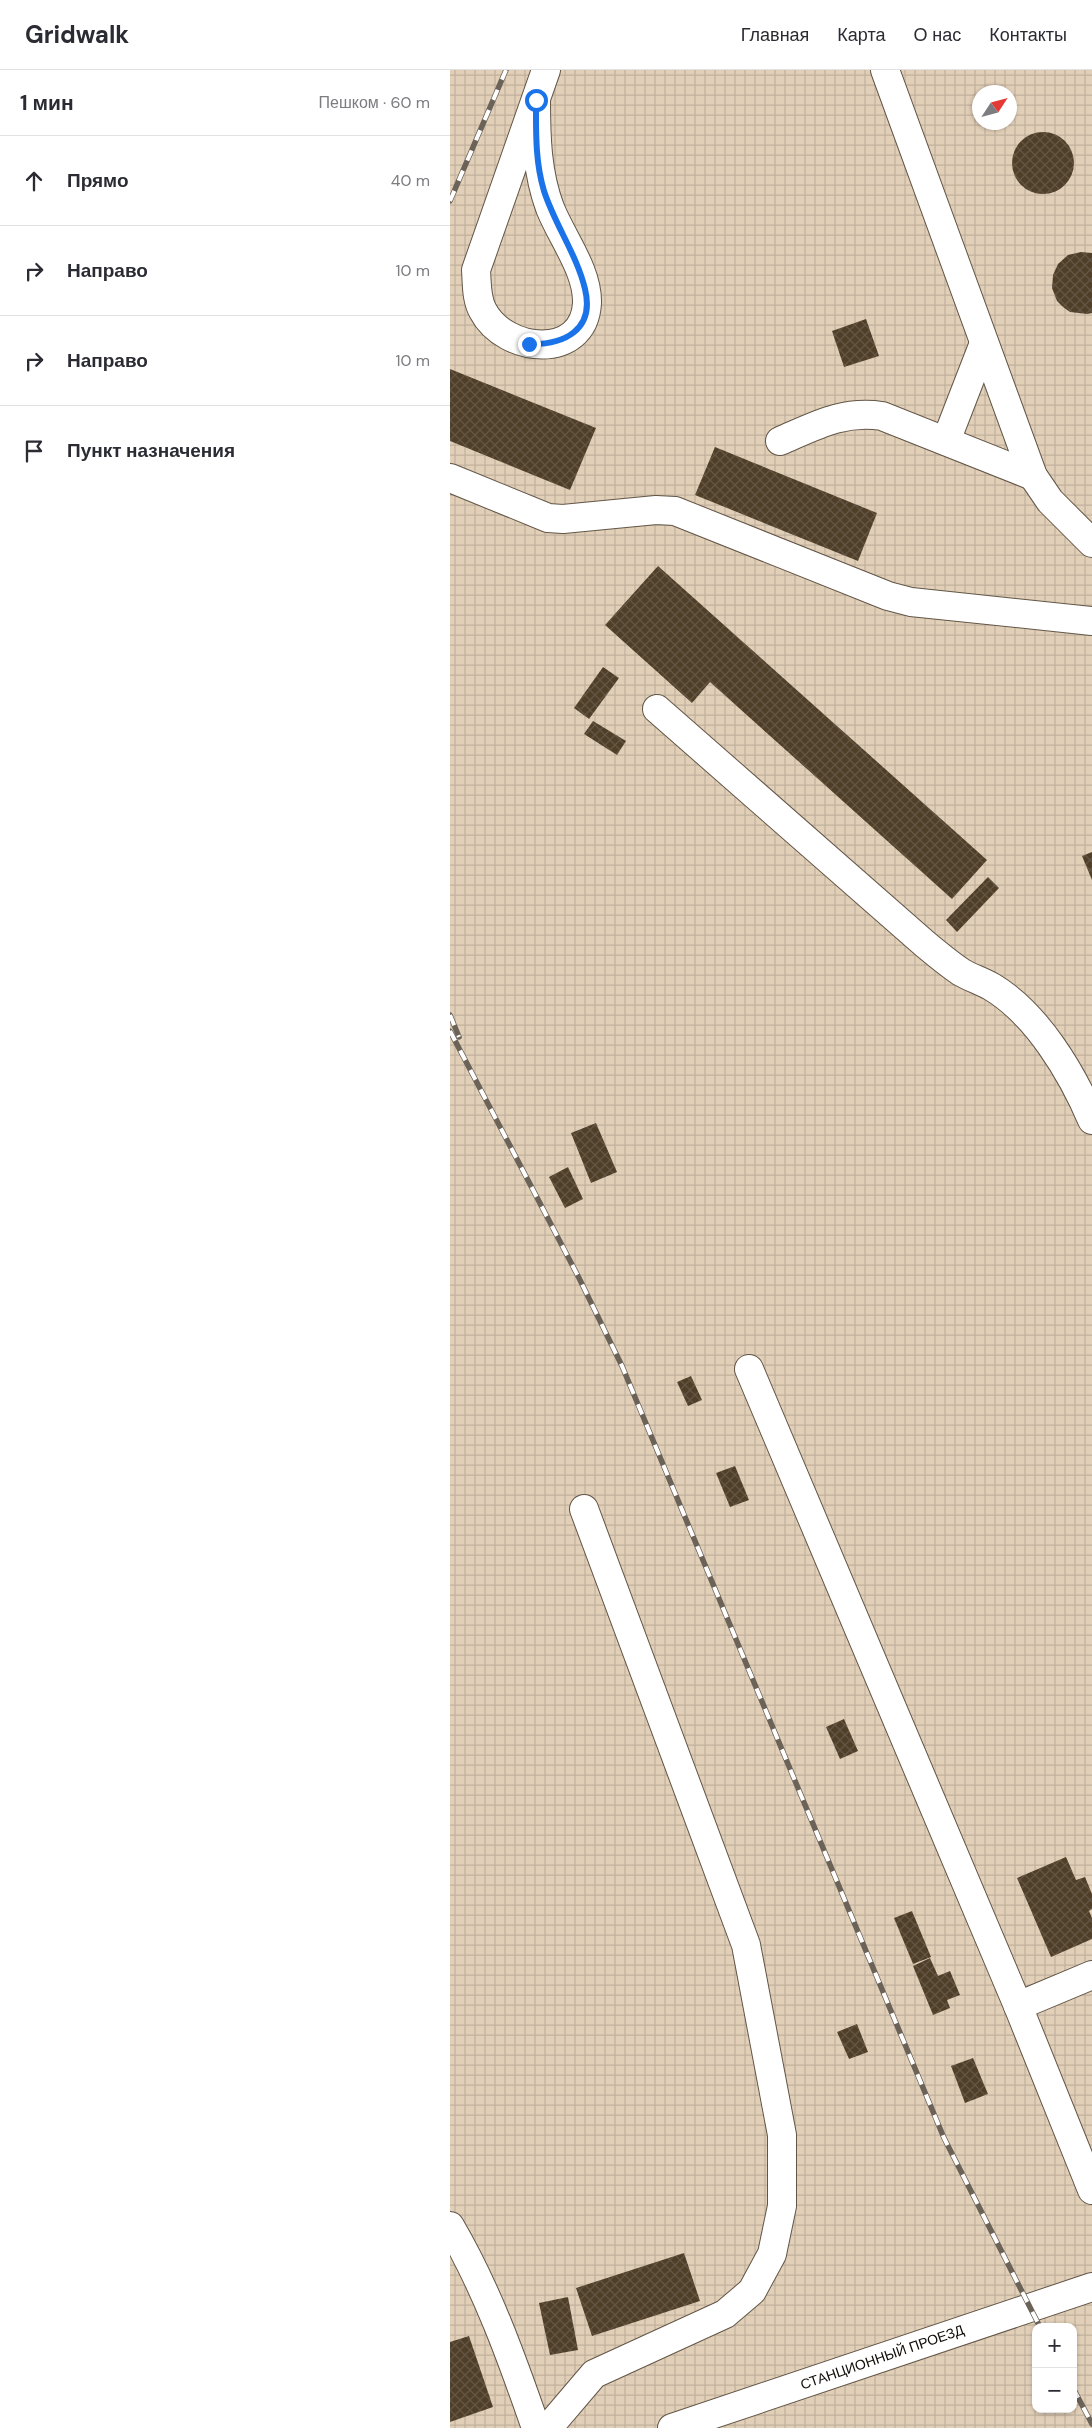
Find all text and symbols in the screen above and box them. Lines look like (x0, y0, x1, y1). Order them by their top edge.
text: Gridwalk (25, 19, 129, 50)
text: Главная (741, 23, 809, 47)
text: Карта (837, 23, 886, 47)
text: О нас (914, 23, 961, 47)
text: Контакты (989, 23, 1067, 47)
north arrow (972, 85, 1017, 130)
text: 1 мин (20, 89, 74, 117)
route start (525, 89, 548, 112)
text: Пешком · 60 m (319, 92, 430, 113)
icon: ahead (20, 167, 48, 195)
text: Прямо (67, 168, 129, 193)
text: 40 m (391, 170, 430, 191)
icon: right (20, 257, 48, 285)
text: Направо (67, 258, 148, 283)
text: 10 m (396, 260, 430, 281)
route end (518, 333, 541, 356)
icon: right (20, 347, 48, 375)
text: Направо (67, 348, 148, 373)
text: 10 m (396, 350, 430, 371)
icon: arrive (20, 437, 48, 465)
text: Пункт назначения (67, 438, 235, 463)
street label: СТАНЦИОННЫЙ ПРОЕЗД (798, 2320, 967, 2393)
map controls (1032, 2323, 1077, 2413)
button: + (1032, 2323, 1077, 2368)
button: − (1032, 2368, 1077, 2413)

